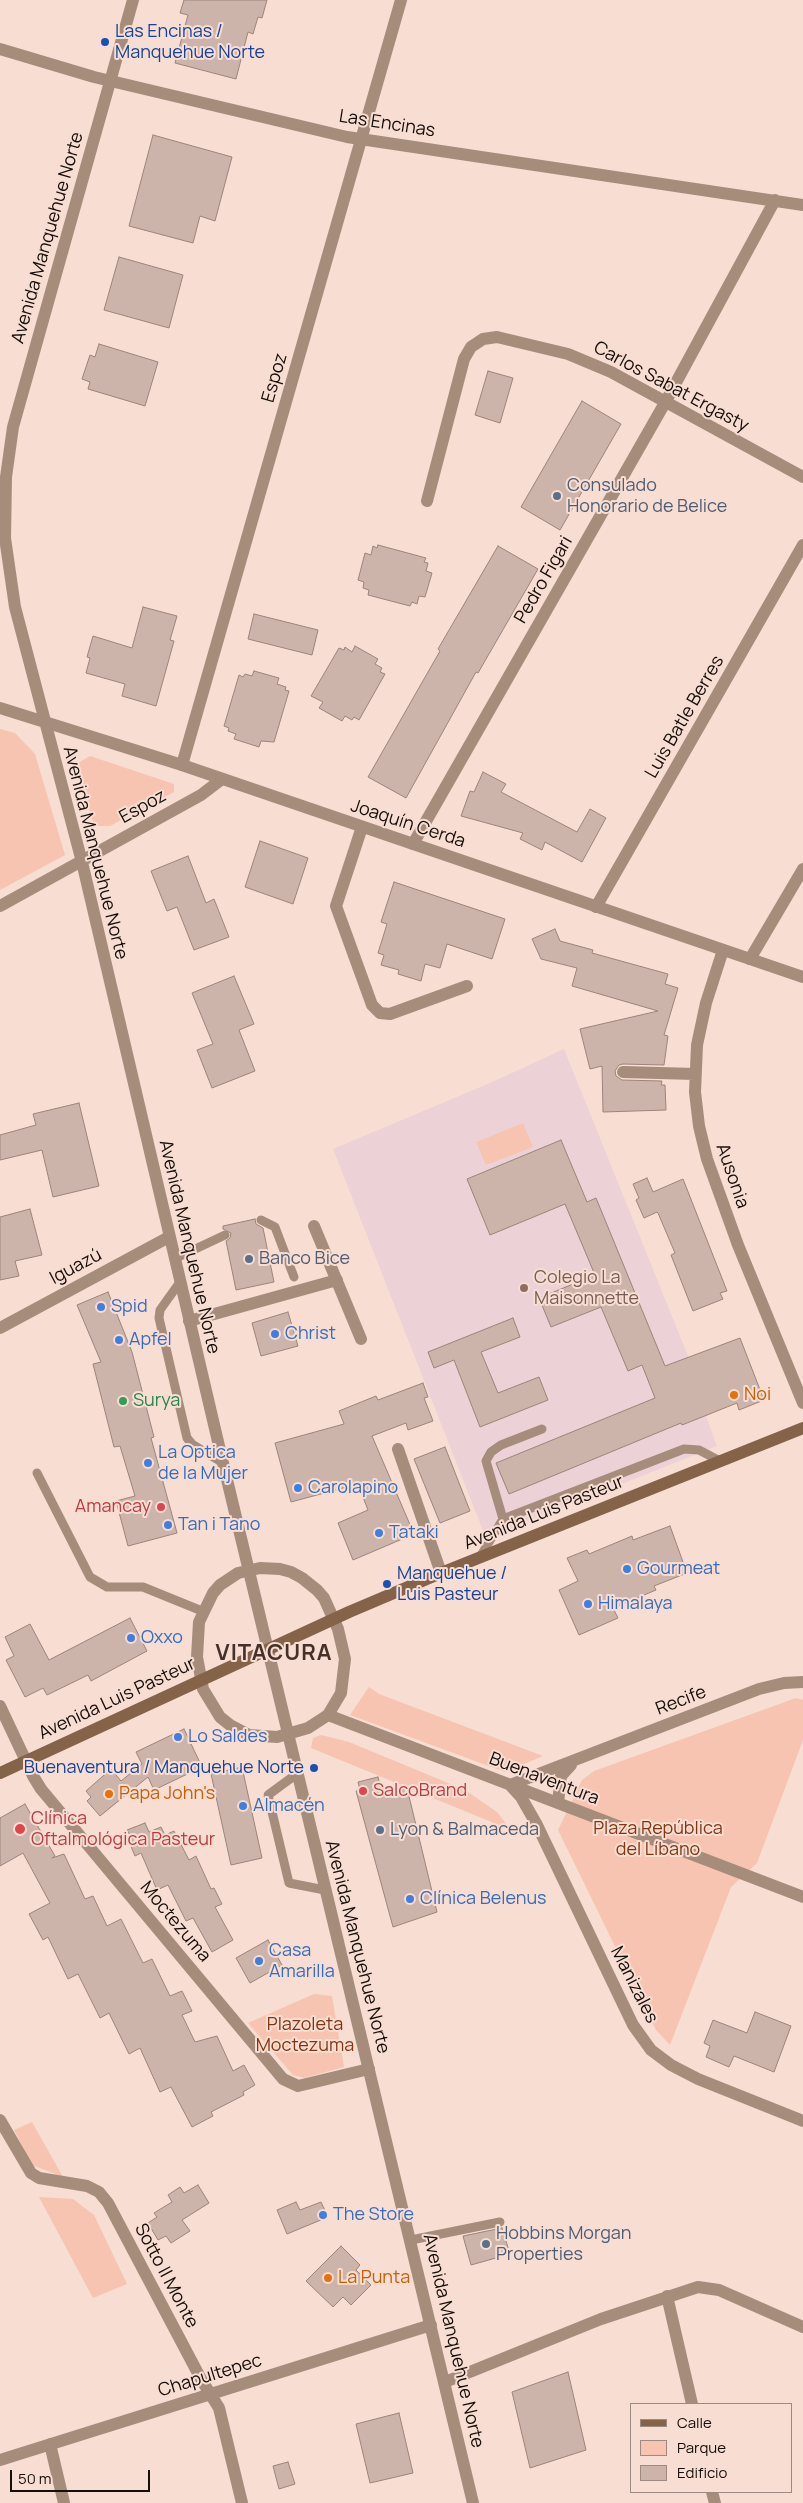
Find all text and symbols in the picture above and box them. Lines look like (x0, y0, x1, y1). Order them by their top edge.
place label: Las Encinas / Manquehue Norte (115, 21, 265, 64)
marker: Las Encinas / Manquehue Norte (99, 36, 111, 48)
street label: Las Encinas (337, 106, 437, 142)
street label: Avenida Manquehue Norte (7, 130, 89, 346)
street label: Carlos Sabat Ergasty (590, 337, 752, 437)
street label: Espoz (258, 351, 292, 405)
place label: Consulado Honorario de Belice (567, 475, 727, 518)
marker: Consulado Honorario de Belice (551, 490, 563, 502)
street label: Pedro Figari (510, 533, 578, 627)
street label: Luis Batle Berres (641, 652, 729, 782)
street label: Avenida Manquehue Norte (58, 744, 132, 962)
street label: Espoz (116, 785, 170, 829)
street label: Joaquín Cerda (348, 795, 468, 853)
street label: Avenida Manquehue Norte (154, 1138, 224, 1356)
street label: Ausonia (711, 1141, 753, 1211)
street label: Iguazú (46, 1244, 106, 1290)
place label: Banco Bice (259, 1248, 350, 1270)
marker: Banco Bice (243, 1253, 255, 1265)
place label: Colegio La Maisonnette (534, 1267, 639, 1310)
marker: Colegio La Maisonnette (518, 1282, 530, 1294)
place label: Spid (111, 1296, 148, 1318)
marker: Spid (95, 1301, 107, 1313)
place label: Christ (285, 1323, 336, 1345)
marker: Christ (269, 1328, 281, 1340)
place label: Apfel (129, 1329, 172, 1351)
marker: Apfel (113, 1334, 125, 1346)
place label: Noi (744, 1384, 771, 1406)
marker: Noi (728, 1389, 740, 1401)
place label: Surya (133, 1390, 180, 1412)
marker: Surya (117, 1395, 129, 1407)
place label: La Optica de la Mujer (158, 1442, 248, 1485)
marker: La Optica de la Mujer (142, 1457, 154, 1469)
street label: Avenida Luis Pasteur (461, 1471, 627, 1555)
place label: Carolapino (308, 1477, 398, 1499)
marker: Carolapino (292, 1482, 304, 1494)
place label: Amancay (75, 1496, 151, 1518)
marker: Amancay (155, 1501, 167, 1513)
place label: Tan i Tano (178, 1514, 260, 1536)
marker: Tan i Tano (162, 1519, 174, 1531)
place label: Tataki (389, 1522, 439, 1544)
marker: Tataki (373, 1527, 385, 1539)
place label: Gourmeat (637, 1558, 720, 1580)
place label: Manquehue / Luis Pasteur (397, 1563, 507, 1606)
marker: Gourmeat (621, 1563, 633, 1575)
marker: Manquehue / Luis Pasteur (381, 1578, 393, 1590)
place label: Himalaya (598, 1593, 673, 1615)
marker: Himalaya (582, 1598, 594, 1610)
place label: Oxxo (141, 1627, 183, 1649)
marker: Oxxo (125, 1632, 137, 1644)
district label: VITACURA (215, 1641, 333, 1667)
street label: Avenida Luis Pasteur (35, 1653, 199, 1745)
street label: Recife (653, 1682, 709, 1720)
place label: Lo Saldes (188, 1726, 267, 1748)
marker: Lo Saldes (172, 1731, 184, 1743)
street label: Buenaventura (486, 1748, 602, 1810)
place label: Buenaventura / Manquehue Norte (24, 1757, 304, 1779)
marker: Buenaventura / Manquehue Norte (308, 1762, 320, 1774)
place label: SalcoBrand (373, 1780, 467, 1802)
place label: Papa John's (119, 1783, 215, 1805)
marker: SalcoBrand (357, 1785, 369, 1797)
marker: Papa John's (103, 1788, 115, 1800)
place label: Almacén (253, 1795, 325, 1817)
marker: Almacén (237, 1800, 249, 1812)
place label: Clínica Oftalmológica Pasteur (31, 1808, 215, 1850)
park label: Plaza República del Líbano (593, 1818, 723, 1860)
place label: Lyon & Balmaceda (390, 1819, 539, 1841)
marker: Clínica Oftalmológica Pasteur (13, 1822, 27, 1836)
marker: Lyon & Balmaceda (374, 1824, 386, 1836)
street label: Avenida Manquehue Norte (320, 1838, 394, 2056)
street label: Moctezuma (135, 1877, 215, 1967)
place label: Clínica Belenus (420, 1888, 547, 1910)
marker: Clínica Belenus (404, 1893, 416, 1905)
place label: Casa Amarilla (269, 1940, 335, 1982)
street label: Manizales (605, 1943, 663, 2027)
marker: Casa Amarilla (253, 1955, 265, 1967)
park label: Plazoleta Moctezuma (256, 2014, 354, 2056)
place label: The Store (333, 2204, 414, 2226)
marker: The Store (317, 2209, 329, 2221)
street label: Sotto Il Monte (129, 2220, 203, 2332)
place label: Hobbins Morgan Properties (496, 2223, 631, 2266)
street label: Avenida Manquehue Norte (418, 2232, 488, 2450)
marker: Hobbins Morgan Properties (480, 2238, 492, 2250)
place label: La Punta (338, 2267, 410, 2289)
marker: La Punta (322, 2272, 334, 2284)
street label: Chapultepec (156, 2350, 264, 2402)
legend (630, 2403, 793, 2493)
text: Calle (677, 2412, 712, 2433)
text: Parque (677, 2437, 726, 2458)
scale bar (12, 2460, 152, 2492)
text: Edificio (677, 2462, 727, 2483)
text: 50 m (18, 2468, 52, 2489)

